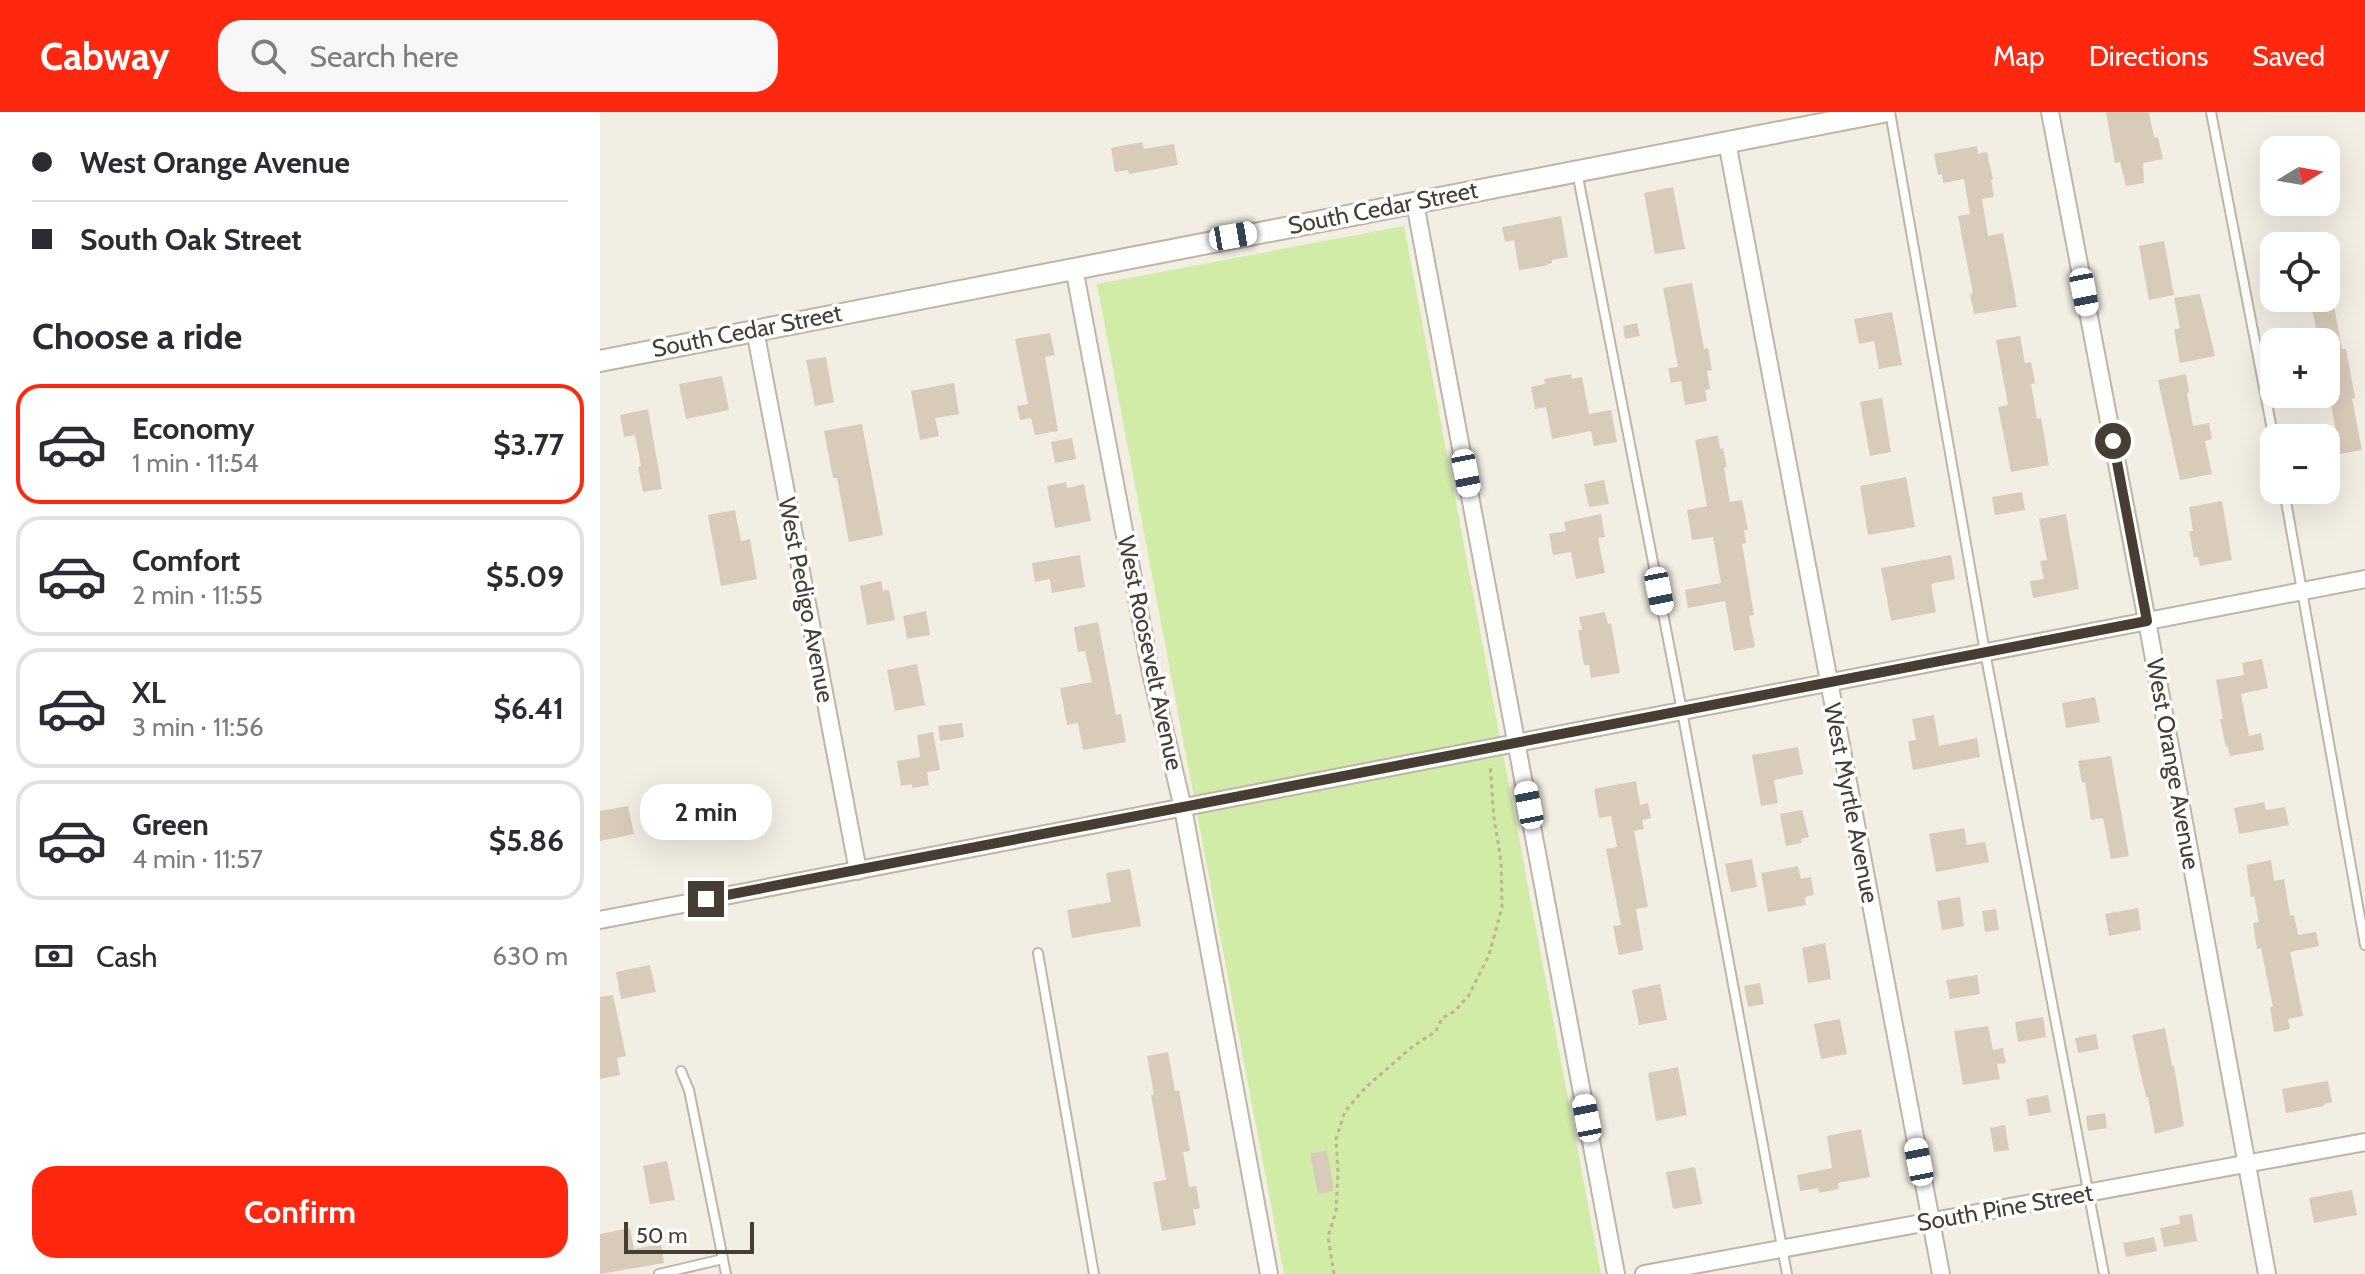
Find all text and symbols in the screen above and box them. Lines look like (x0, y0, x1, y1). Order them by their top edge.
search box (218, 20, 778, 92)
text: Cabway (40, 33, 170, 80)
icon: search (246, 34, 290, 78)
text: Search here (310, 38, 459, 75)
text: Map (1993, 39, 2045, 73)
text: Directions (2089, 39, 2208, 73)
text: Saved (2252, 39, 2325, 73)
north arrow (2260, 136, 2340, 216)
map controls (2260, 136, 2340, 504)
text: West Orange Avenue (80, 144, 350, 181)
street label: South Cedar Street (1286, 175, 1480, 240)
car (1207, 220, 1259, 252)
text: South Oak Street (80, 221, 302, 258)
button: locate (2260, 232, 2340, 312)
car (2068, 266, 2100, 318)
street label: South Cedar Street (650, 298, 844, 363)
text: Choose a ride (32, 314, 242, 358)
button: + (2260, 328, 2340, 408)
icon: car (36, 408, 108, 480)
text: Economy (132, 410, 255, 447)
route start (2095, 423, 2131, 459)
button: − (2260, 424, 2340, 504)
text: $3.77 (493, 426, 564, 463)
text: 1 min · 11:54 (132, 447, 259, 479)
car (1450, 447, 1482, 499)
street label: West Pedigo Avenue (772, 495, 841, 705)
street label: West Roosevelt Avenue (1111, 533, 1190, 773)
icon: car (36, 540, 108, 612)
text: Comfort (132, 542, 240, 579)
text: $5.09 (486, 558, 564, 595)
car (1643, 565, 1675, 617)
text: 2 min · 11:55 (132, 579, 263, 611)
street label: West Orange Avenue (2141, 656, 2206, 872)
icon: car (36, 672, 108, 744)
text: XL (132, 674, 166, 711)
text: $6.41 (494, 690, 564, 727)
street label: West Myrtle Avenue (1818, 700, 1885, 906)
text: 3 min · 11:56 (132, 711, 264, 743)
car (1513, 779, 1545, 831)
callout: 2 min (640, 783, 772, 839)
text: 2 min (675, 796, 737, 828)
icon: car (36, 804, 108, 876)
text: Green (132, 806, 209, 843)
text: $5.86 (489, 822, 564, 859)
text: 4 min · 11:57 (132, 843, 263, 875)
route end (688, 881, 724, 917)
icon: cash (32, 934, 76, 978)
text: Cash (96, 938, 158, 975)
text: 630 m (492, 940, 568, 972)
car (1571, 1092, 1603, 1144)
car (1903, 1136, 1935, 1188)
button: Confirm (32, 1166, 568, 1258)
street label: South Pine Street (1915, 1178, 2095, 1237)
scale bar (624, 1218, 754, 1254)
text: 50 m (636, 1222, 688, 1249)

